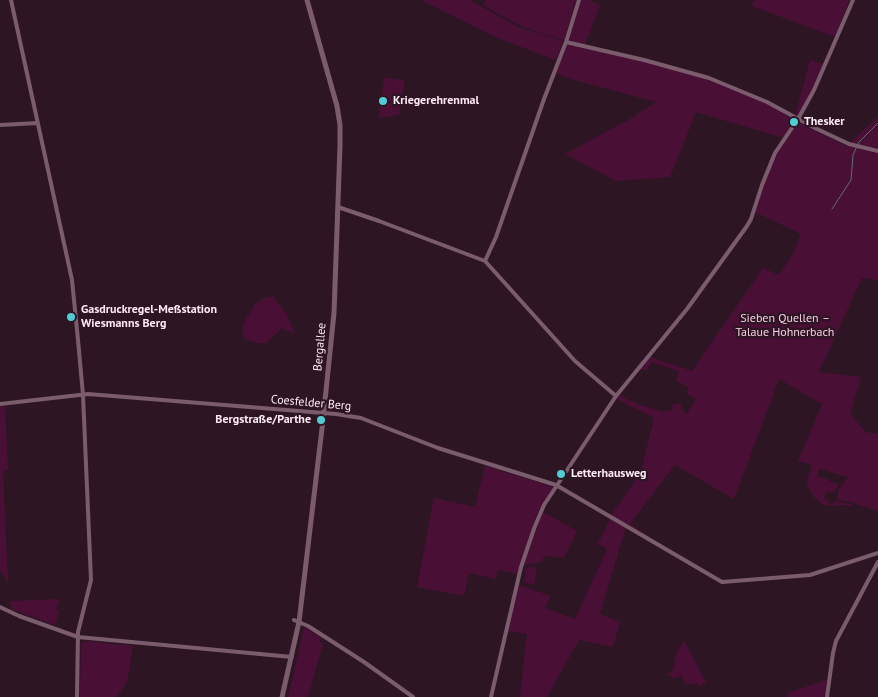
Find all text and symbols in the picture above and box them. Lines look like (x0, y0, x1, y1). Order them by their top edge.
place label: Kriegerehrenmal (393, 94, 479, 108)
marker: Kriegerehrenmal (377, 95, 389, 107)
place label: Thesker (804, 115, 845, 129)
marker: Thesker (788, 116, 800, 128)
place label: Gasdruckregel-Meßstation Wiesmanns Berg (81, 303, 217, 331)
marker: Gasdruckregel-Meßstation Wiesmanns Berg (65, 311, 77, 323)
park label: Sieben Quellen – Talaue Hohnerbach (736, 312, 834, 340)
street label: Bergallee (311, 322, 329, 372)
street label: Coesfelder Berg (270, 392, 352, 414)
place label: Bergstraße/Parthe (215, 413, 311, 427)
marker: Bergstraße/Parthe (315, 414, 327, 426)
place label: Letterhausweg (571, 467, 646, 481)
marker: Letterhausweg (555, 468, 567, 480)

